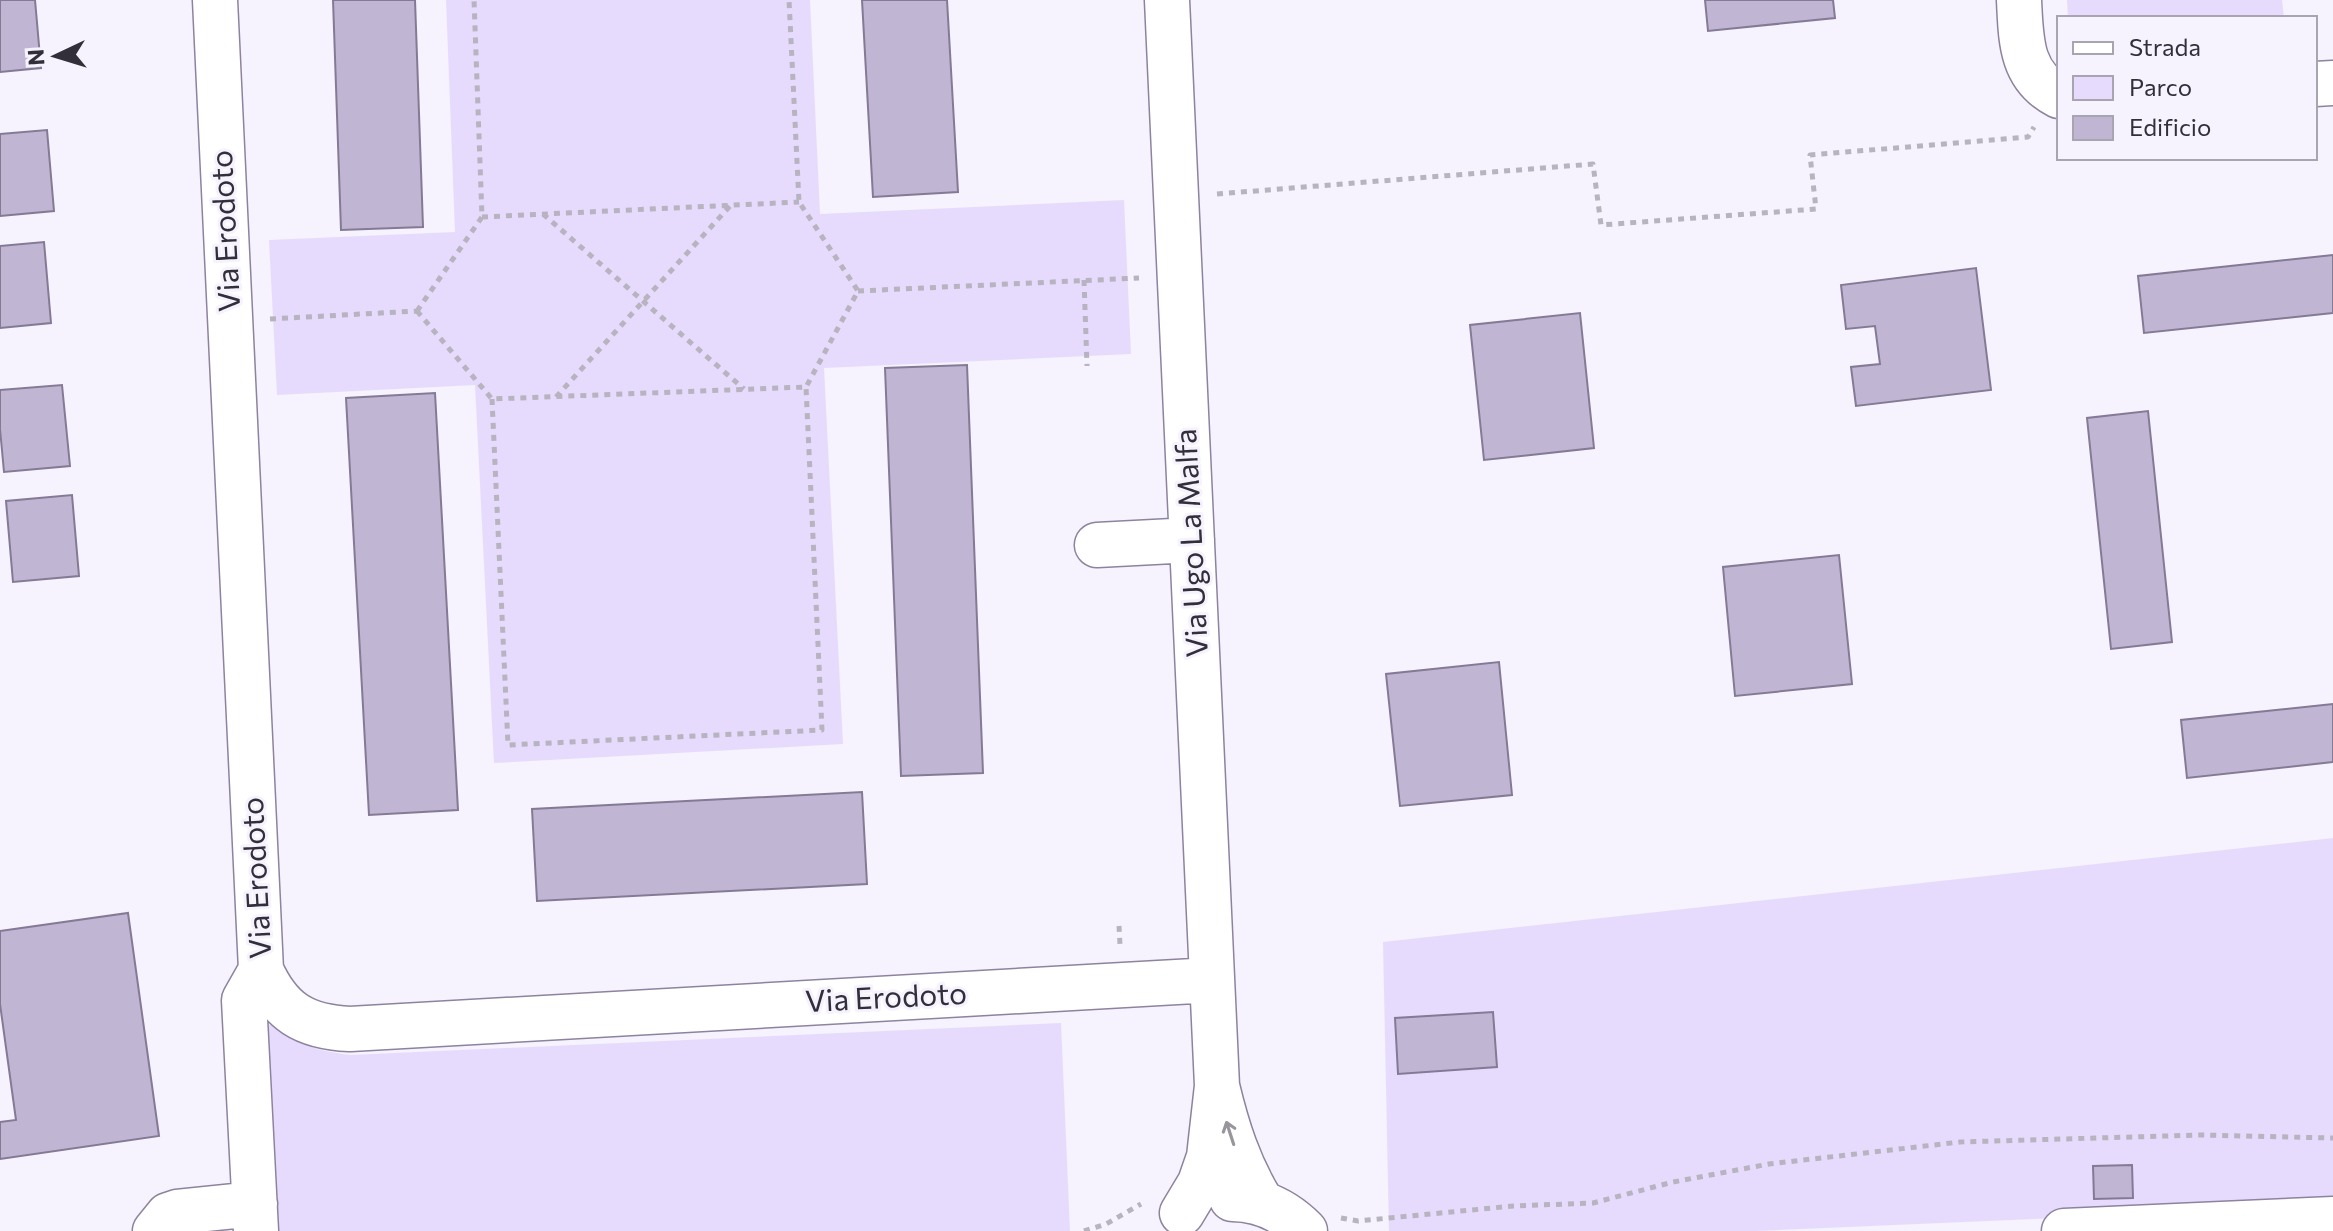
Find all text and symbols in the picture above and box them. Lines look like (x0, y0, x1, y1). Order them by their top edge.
north arrow (16, 16, 96, 96)
legend (2057, 16, 2317, 160)
text: Strada (2129, 32, 2201, 61)
text: N (22, 48, 50, 67)
text: Parco (2129, 72, 2192, 101)
text: Edificio (2129, 112, 2211, 141)
street label: Via Erodoto (201, 149, 246, 313)
street label: Via Ugo La Malfa (1165, 428, 1214, 658)
street label: Via Erodoto (232, 796, 277, 960)
street label: Via Erodoto (804, 973, 968, 1018)
one-way arrow (1221, 1121, 1236, 1146)

